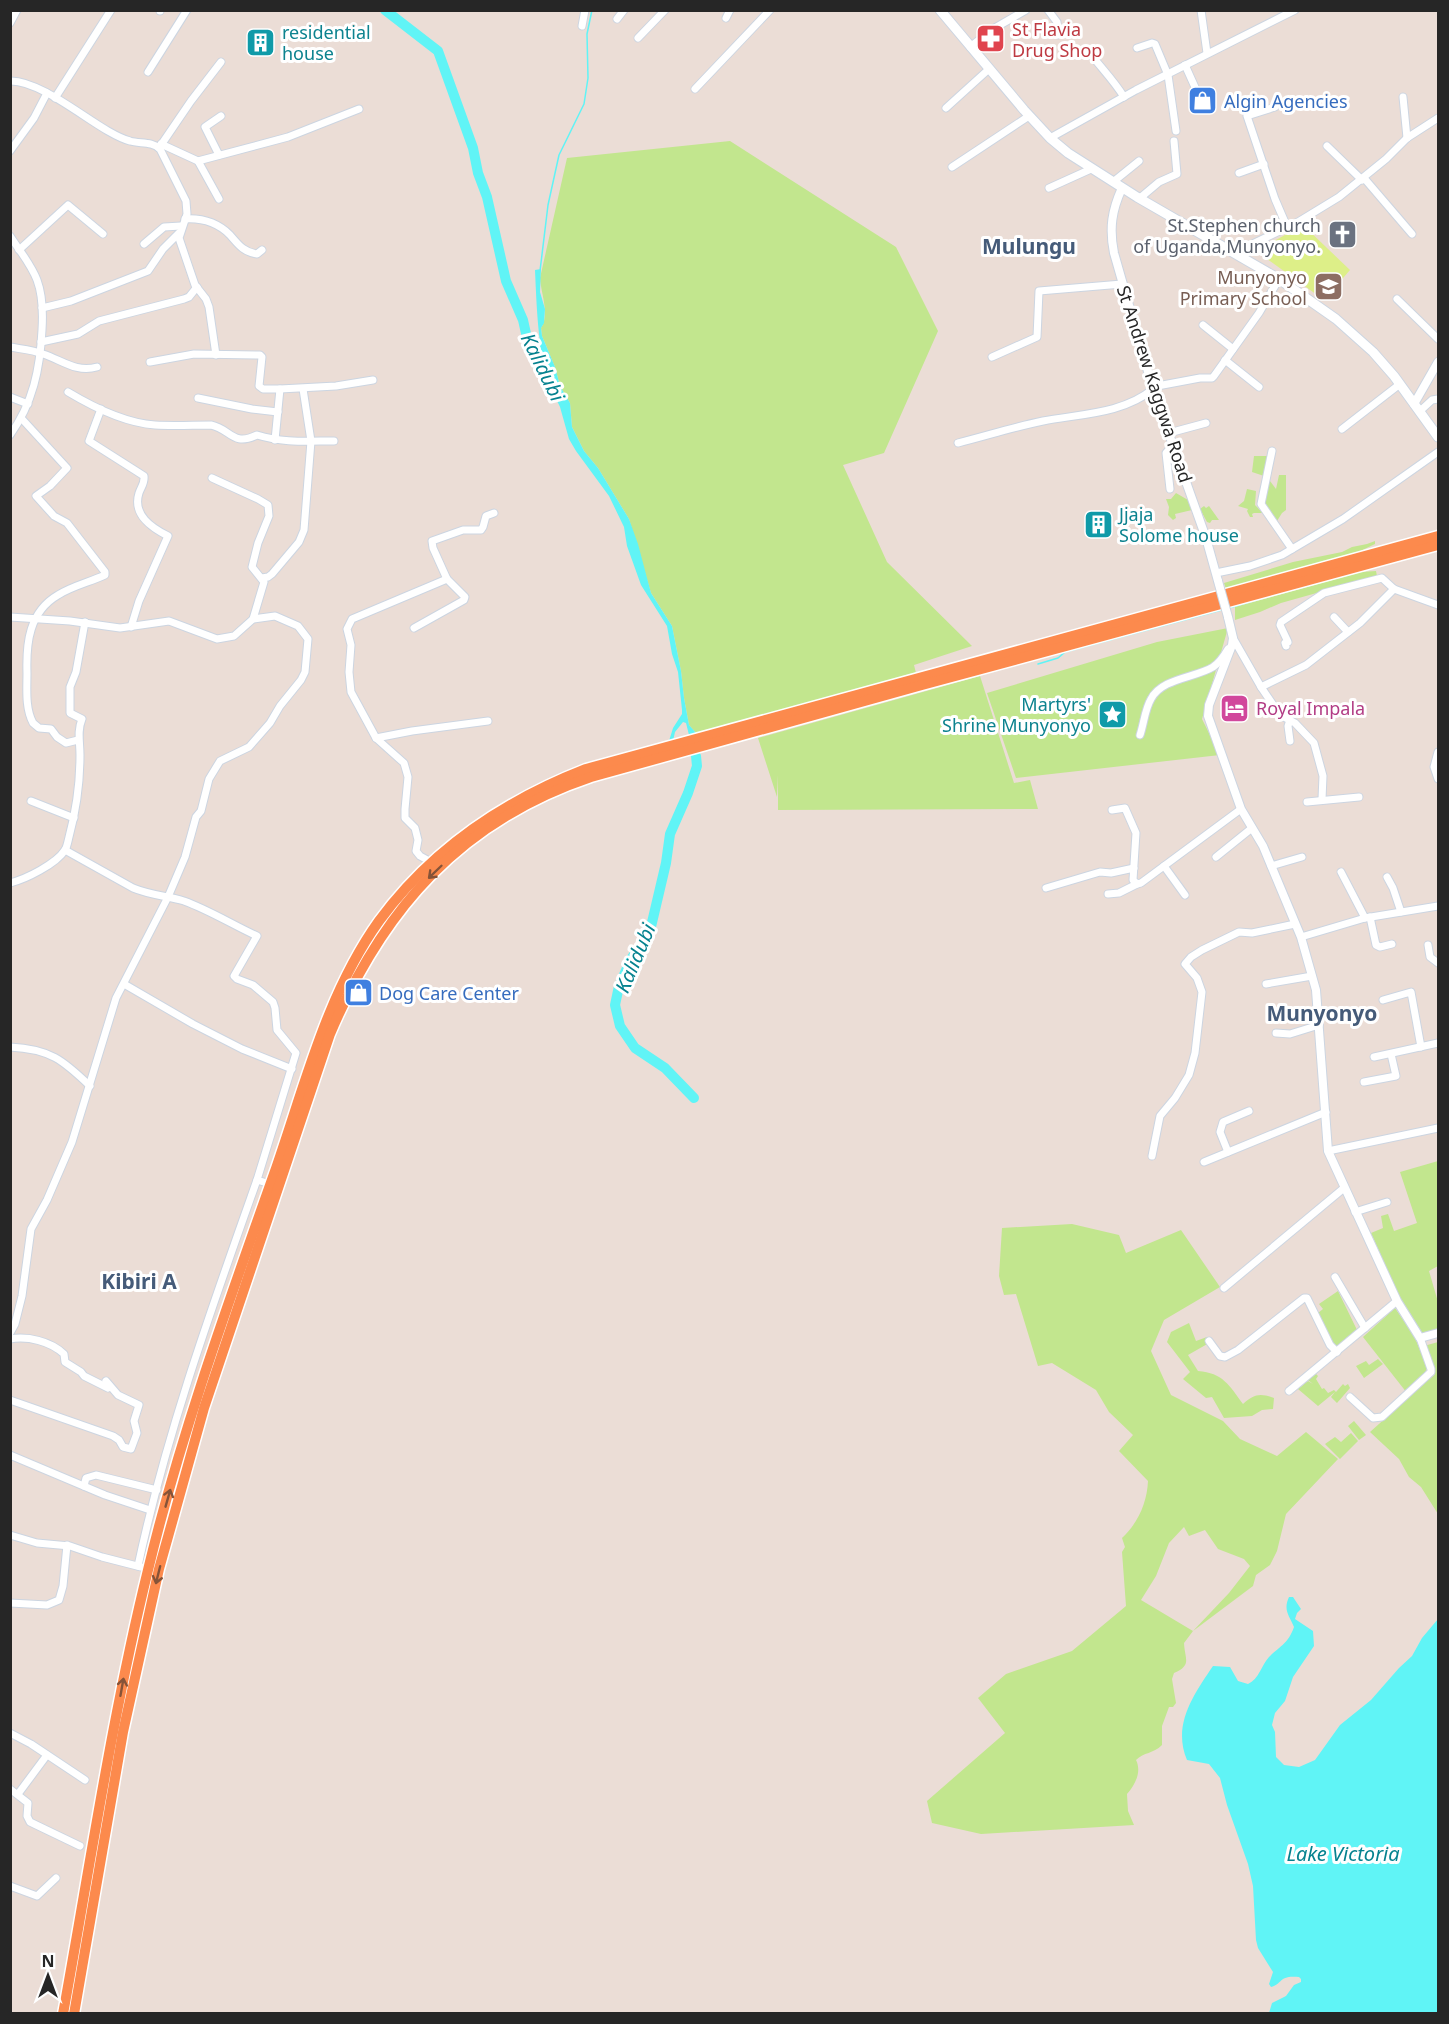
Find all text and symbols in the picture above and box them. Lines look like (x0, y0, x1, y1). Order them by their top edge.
place label: St Flavia Drug Shop (1012, 17, 1102, 62)
place label: residential house (282, 20, 371, 65)
pharmacy icon: St Flavia Drug Shop (975, 23, 1007, 55)
building icon: residential house (245, 26, 277, 58)
shop icon: Algin Agencies (1187, 85, 1219, 117)
place label: Algin Agencies (1224, 89, 1348, 113)
place label: St.Stephen church of Uganda,Munyonyo. (1133, 213, 1321, 258)
church icon: St.Stephen church of Uganda,Munyonyo. (1326, 219, 1358, 251)
district label: Mulungu (982, 232, 1076, 260)
place label: Munyonyo Primary School (1180, 265, 1307, 310)
school or university icon: Munyonyo Primary School (1312, 271, 1344, 303)
street label: St Andrew Kaggwa Road (1112, 282, 1198, 486)
water label: Kalidubi (515, 328, 571, 406)
place label: Jjaja Solome house (1117, 502, 1239, 547)
building icon: Jjaja Solome house (1082, 508, 1114, 540)
place label: Martyrs' Shrine Munyonyo (942, 692, 1091, 737)
hotel icon: Royal Impala (1219, 692, 1251, 724)
place label: Royal Impala (1256, 696, 1365, 720)
place icon: Martyrs' Shrine Munyonyo (1096, 698, 1128, 730)
one-way arrow (428, 865, 443, 879)
water label: Kalidubi (608, 918, 662, 997)
shop icon: Dog Care Center (342, 977, 374, 1009)
place label: Dog Care Center (379, 981, 519, 1005)
district label: Munyonyo (1267, 999, 1378, 1027)
district label: Kibiri A (101, 1267, 177, 1295)
one-way arrow (163, 1489, 174, 1508)
one-way arrow (152, 1565, 164, 1584)
one-way arrow (117, 1678, 128, 1698)
water label: Lake Victoria (1286, 1840, 1400, 1867)
north arrow (18, 1946, 78, 2006)
text: N (41, 1950, 55, 1972)

